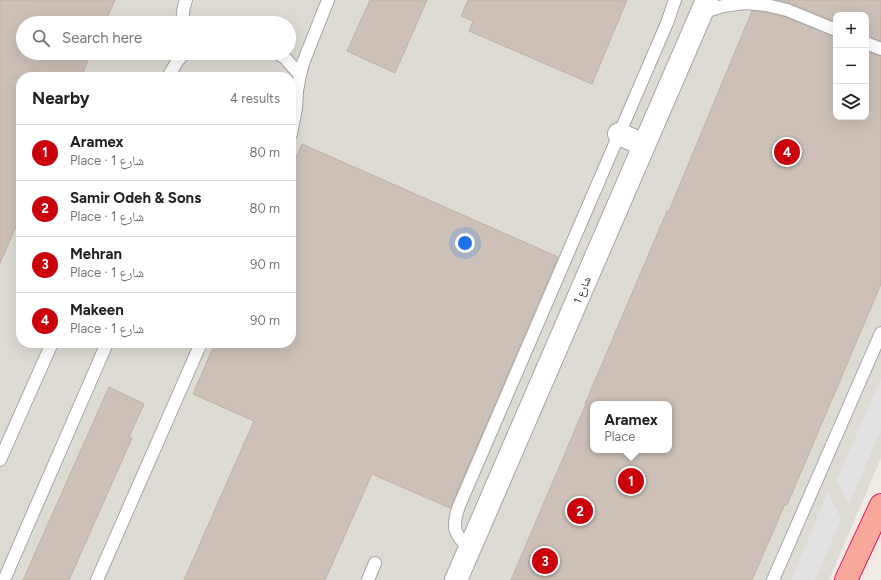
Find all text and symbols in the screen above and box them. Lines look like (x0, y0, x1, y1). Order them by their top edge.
map controls (833, 12, 869, 120)
button: + (833, 12, 869, 48)
search box (16, 16, 296, 60)
icon: search (30, 27, 52, 49)
text: Search here (62, 29, 142, 47)
button: − (833, 48, 869, 84)
button: layers (833, 84, 869, 120)
text: Nearby (32, 88, 90, 108)
text: 4 results (230, 91, 280, 106)
text: Aramex (70, 133, 124, 151)
pin: 4 (774, 137, 800, 167)
text: 1 (42, 145, 48, 160)
text: 80 m (249, 145, 280, 160)
text: Place · شارع 1 (70, 153, 144, 168)
text: Samir Odeh & Sons (70, 189, 201, 207)
text: 2 (41, 201, 49, 216)
text: 80 m (249, 201, 280, 216)
text: Place · شارع 1 (70, 209, 144, 224)
your location (455, 233, 475, 253)
text: Mehran (70, 245, 122, 263)
text: 3 (41, 257, 49, 272)
text: 90 m (250, 257, 280, 272)
text: Place · شارع 1 (70, 265, 144, 280)
street label: شارع 1 (571, 275, 594, 306)
text: Makeen (70, 301, 124, 319)
text: 4 (41, 313, 49, 328)
text: 90 m (250, 313, 280, 328)
text: Place · شارع 1 (70, 321, 144, 336)
popup (590, 401, 672, 453)
text: Aramex (604, 411, 658, 429)
text: Place (604, 429, 635, 444)
pin: 1 (618, 466, 644, 496)
pin: 2 (567, 496, 593, 526)
pin: 3 (532, 546, 558, 576)

